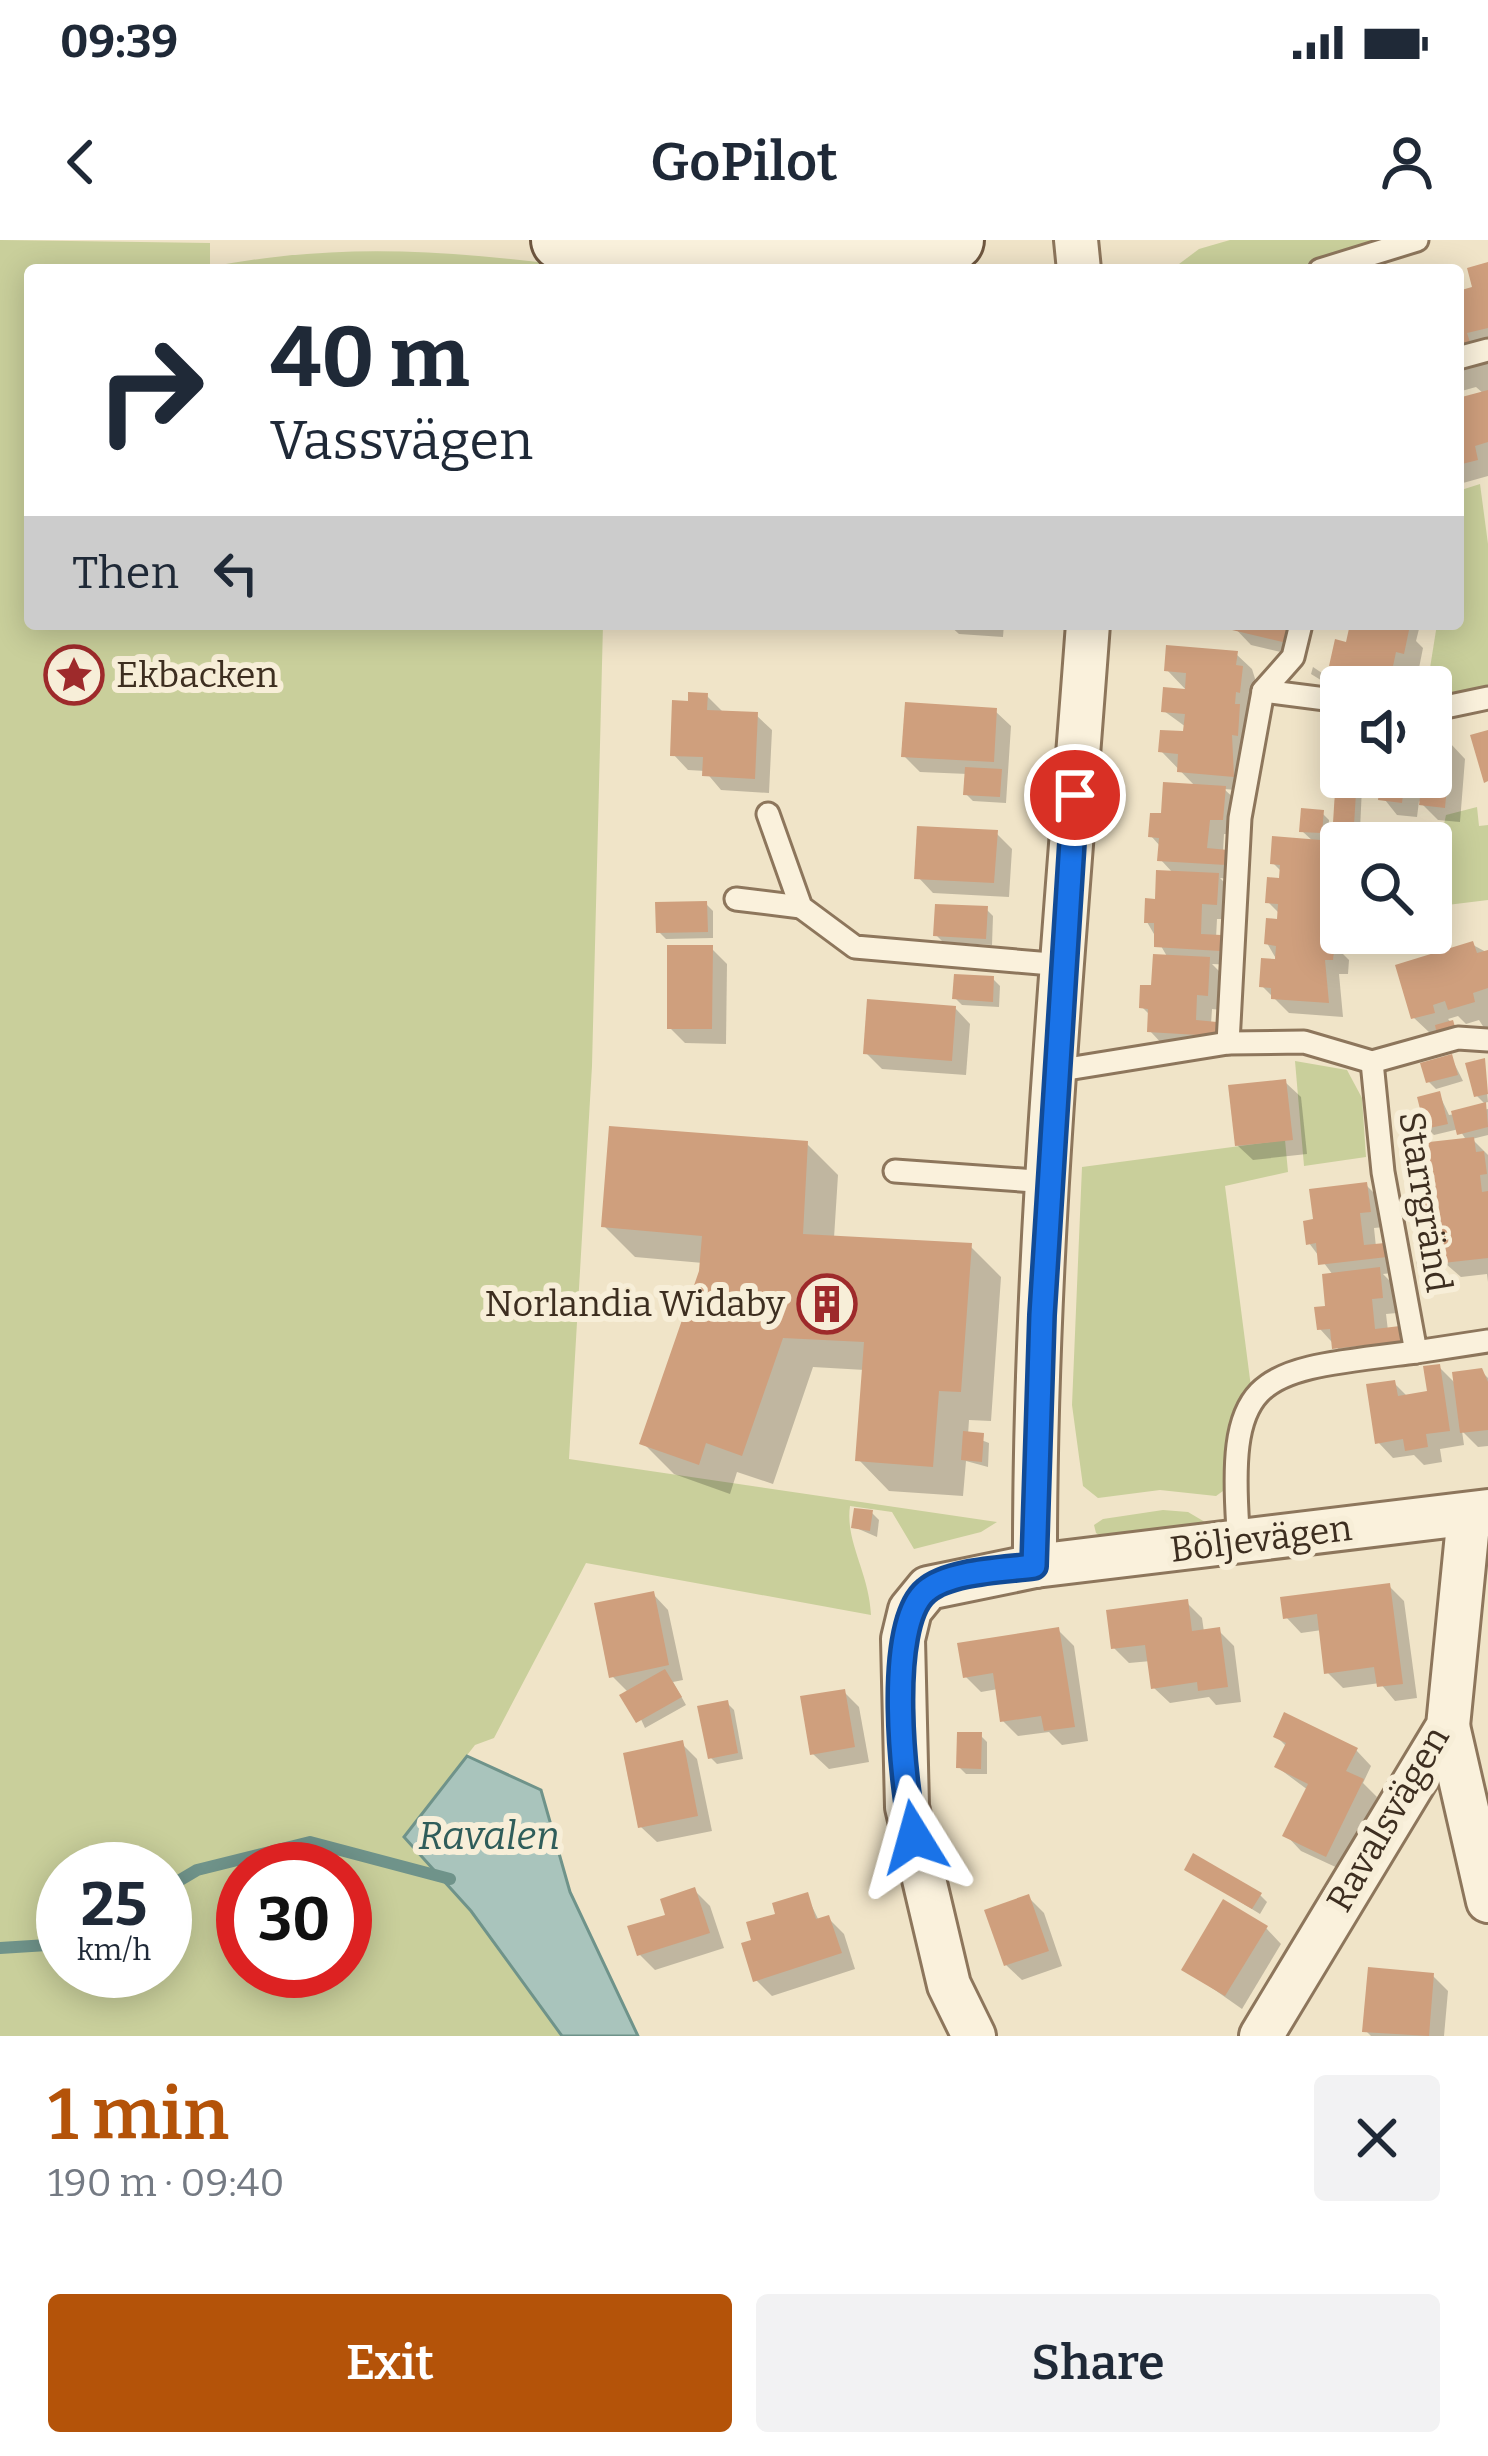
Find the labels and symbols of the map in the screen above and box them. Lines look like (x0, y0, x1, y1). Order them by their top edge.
place icon: Ekbacken (43, 644, 105, 706)
place label: Ekbacken (116, 653, 278, 697)
pin (1024, 744, 1126, 846)
street label: Starrgränd (1389, 1108, 1461, 1296)
building icon: Norlandia Widaby (796, 1273, 858, 1335)
place label: Norlandia Widaby (485, 1282, 786, 1326)
street label: Böljevägen (1168, 1506, 1355, 1572)
street label: Ravalsvägen (1317, 1718, 1459, 1920)
position arrow (851, 1774, 977, 1900)
water label: Ravalen (418, 1813, 560, 1859)
speed limit sign: 30 (216, 1842, 372, 1998)

